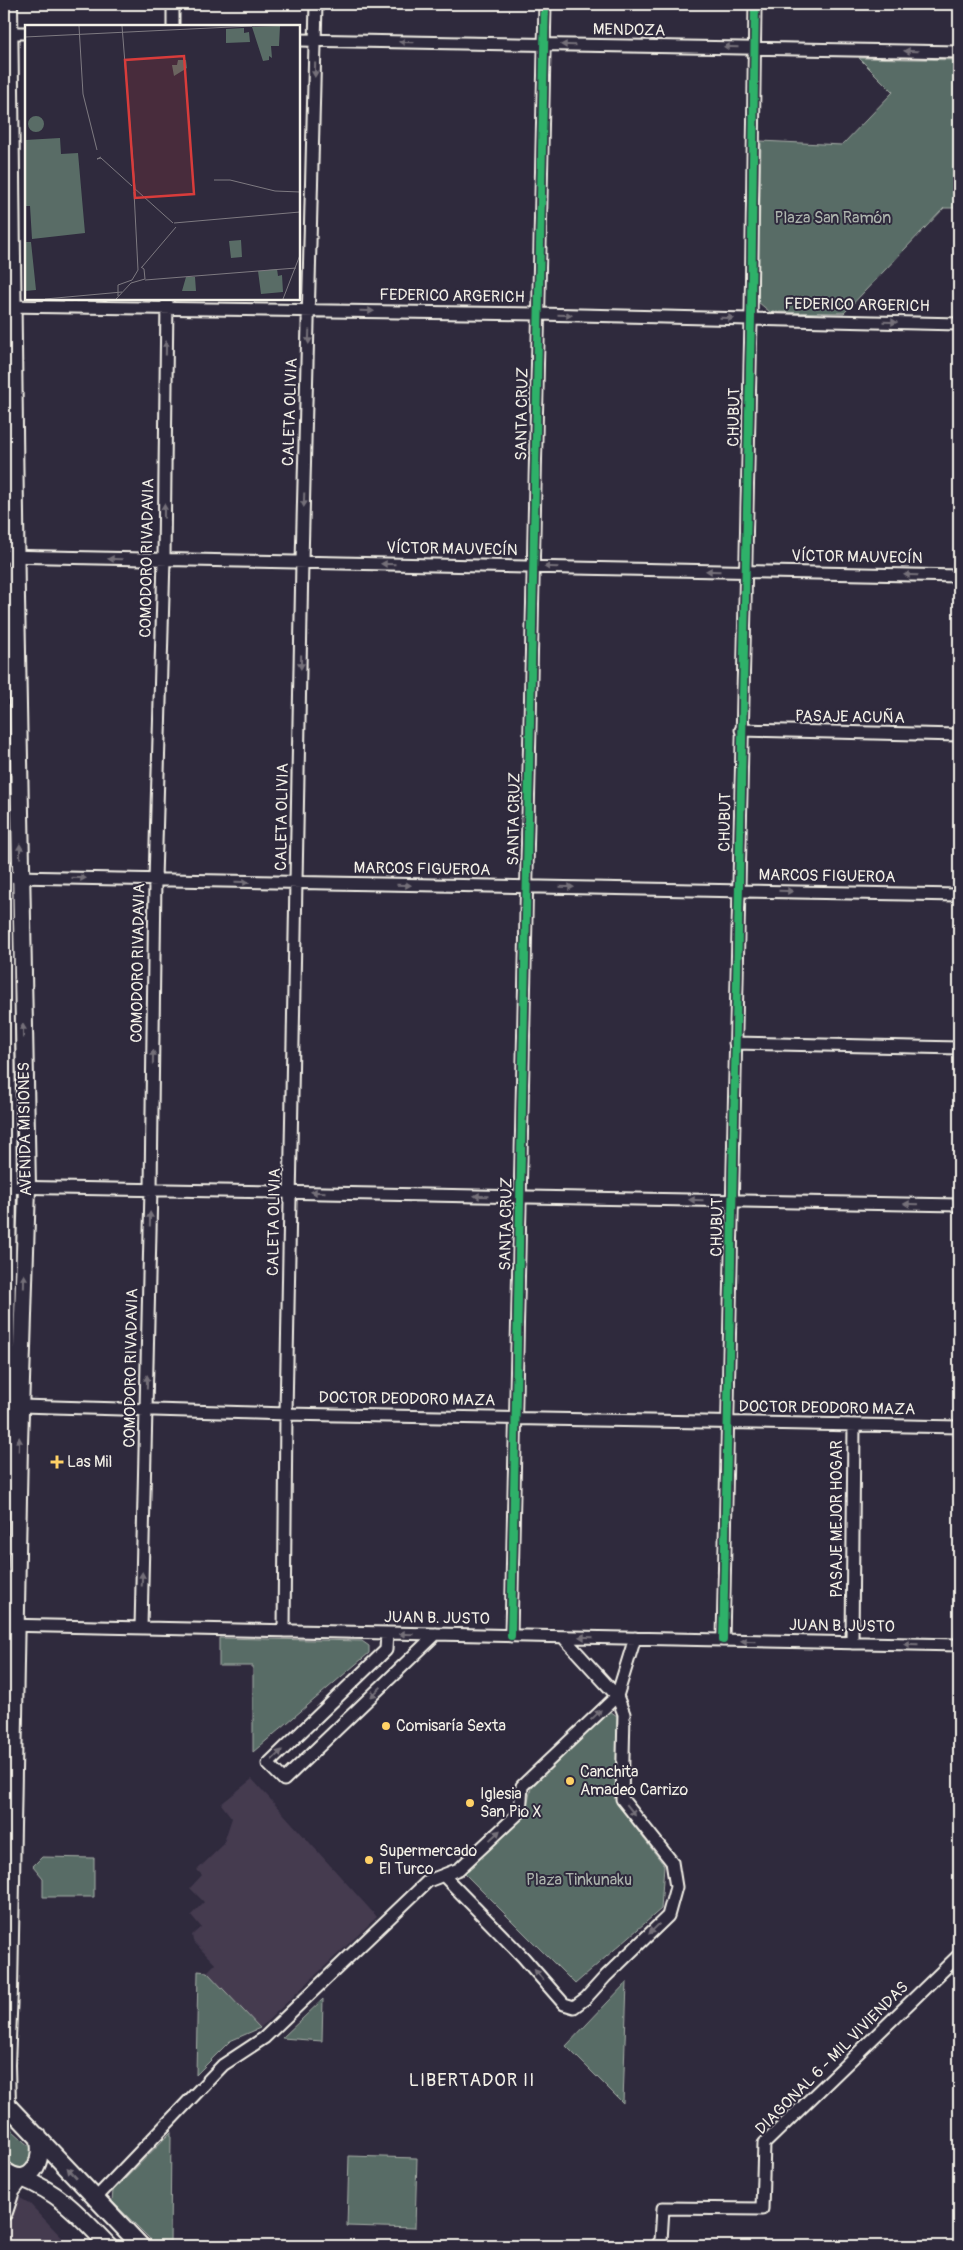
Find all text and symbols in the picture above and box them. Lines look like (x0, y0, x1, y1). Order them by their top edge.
street label: MENDOZA (593, 19, 665, 41)
inset map (25, 25, 300, 300)
one-way arrow (397, 38, 413, 46)
one-way arrow (560, 41, 576, 49)
one-way arrow (722, 43, 738, 51)
one-way arrow (902, 47, 918, 55)
one-way arrow (310, 62, 318, 78)
park label: Plaza San Ramón (775, 208, 891, 228)
street label: FEDERICO ARGERICH (379, 285, 525, 307)
street label: FEDERICO ARGERICH (784, 294, 930, 316)
one-way arrow (360, 307, 376, 315)
one-way arrow (557, 311, 573, 319)
one-way arrow (720, 315, 736, 323)
one-way arrow (882, 319, 898, 327)
one-way arrow (304, 330, 312, 346)
one-way arrow (162, 340, 170, 356)
street label: CALETA OLIVIA (278, 358, 302, 466)
street label: SANTA CRUZ (511, 367, 533, 461)
street label: CHUBUT (723, 387, 745, 447)
street label: COMODORO RIVADAVIA (136, 478, 158, 638)
one-way arrow (300, 492, 308, 508)
one-way arrow (161, 502, 169, 518)
street label: VÍCTOR MAUVECÍN (386, 538, 518, 560)
street label: VÍCTOR MAUVECÍN (791, 546, 923, 568)
one-way arrow (107, 554, 123, 562)
one-way arrow (380, 560, 396, 568)
one-way arrow (542, 563, 558, 571)
one-way arrow (705, 566, 721, 574)
one-way arrow (902, 571, 918, 579)
one-way arrow (296, 655, 304, 671)
street label: PASAJE ACUÑA (795, 706, 905, 728)
street label: CALETA OLIVIA (271, 763, 293, 871)
street label: SANTA CRUZ (503, 772, 525, 866)
street label: CHUBUT (714, 792, 736, 852)
one-way arrow (16, 843, 24, 859)
street label: MARCOS FIGUEROA (353, 858, 491, 880)
street label: MARCOS FIGUEROA (758, 865, 896, 887)
one-way arrow (71, 874, 87, 882)
one-way arrow (234, 878, 250, 886)
one-way arrow (396, 881, 412, 889)
street label: COMODORO RIVADAVIA (127, 883, 149, 1043)
one-way arrow (559, 884, 575, 892)
one-way arrow (778, 887, 794, 895)
one-way arrow (19, 1023, 27, 1039)
one-way arrow (149, 1049, 157, 1065)
street label: AVENIDA MISIONES (14, 1062, 36, 1196)
street label: CALETA OLIVIA (263, 1168, 285, 1276)
street label: SANTA CRUZ (495, 1177, 517, 1271)
one-way arrow (310, 1187, 326, 1195)
one-way arrow (472, 1192, 488, 1200)
one-way arrow (687, 1196, 703, 1204)
street label: CHUBUT (706, 1197, 728, 1257)
one-way arrow (902, 1200, 918, 1208)
one-way arrow (147, 1211, 155, 1227)
one-way arrow (20, 1273, 28, 1289)
street label: COMODORO RIVADAVIA (120, 1288, 142, 1448)
one-way arrow (144, 1374, 152, 1390)
street label: DOCTOR DEODORO MAZA (319, 1387, 495, 1411)
street label: DOCTOR DEODORO MAZA (739, 1396, 915, 1420)
one-way arrow (16, 1435, 24, 1451)
street label: PASAJE MEJOR HOGAR (827, 1440, 847, 1598)
place label: Las Mil (67, 1452, 112, 1472)
marker: Las Mil (51, 1456, 63, 1468)
one-way arrow (139, 1571, 147, 1587)
street label: JUAN B. JUSTO (384, 1607, 490, 1629)
street label: JUAN B. JUSTO (789, 1615, 895, 1637)
one-way arrow (397, 1629, 413, 1637)
one-way arrow (577, 1633, 593, 1641)
one-way arrow (740, 1636, 756, 1644)
one-way arrow (902, 1640, 918, 1648)
one-way arrow (370, 1686, 382, 1698)
one-way arrow (590, 1709, 602, 1721)
place label: Comisaría Sexta (396, 1716, 506, 1736)
marker: Comisaría Sexta (380, 1720, 392, 1732)
one-way arrow (270, 1749, 282, 1761)
place label: Canchita Amadeo Carrizo (580, 1762, 689, 1800)
marker: Canchita Amadeo Carrizo (564, 1775, 576, 1787)
place label: Iglesia San Pio X (480, 1784, 542, 1822)
marker: Iglesia San Pio X (464, 1797, 476, 1809)
one-way arrow (625, 1803, 636, 1816)
one-way arrow (489, 1829, 501, 1841)
place label: Supermercado El Turco (379, 1841, 477, 1879)
marker: Supermercado El Turco (363, 1854, 375, 1866)
park label: Plaza Tinkunaku (526, 1870, 632, 1890)
one-way arrow (649, 1923, 661, 1935)
one-way arrow (533, 1969, 544, 1982)
street label: DIAGONAL 6 - MIL VIVIENDAS (751, 1977, 913, 2139)
district label: LIBERTADOR II (409, 2069, 535, 2092)
one-way arrow (66, 2167, 78, 2179)

